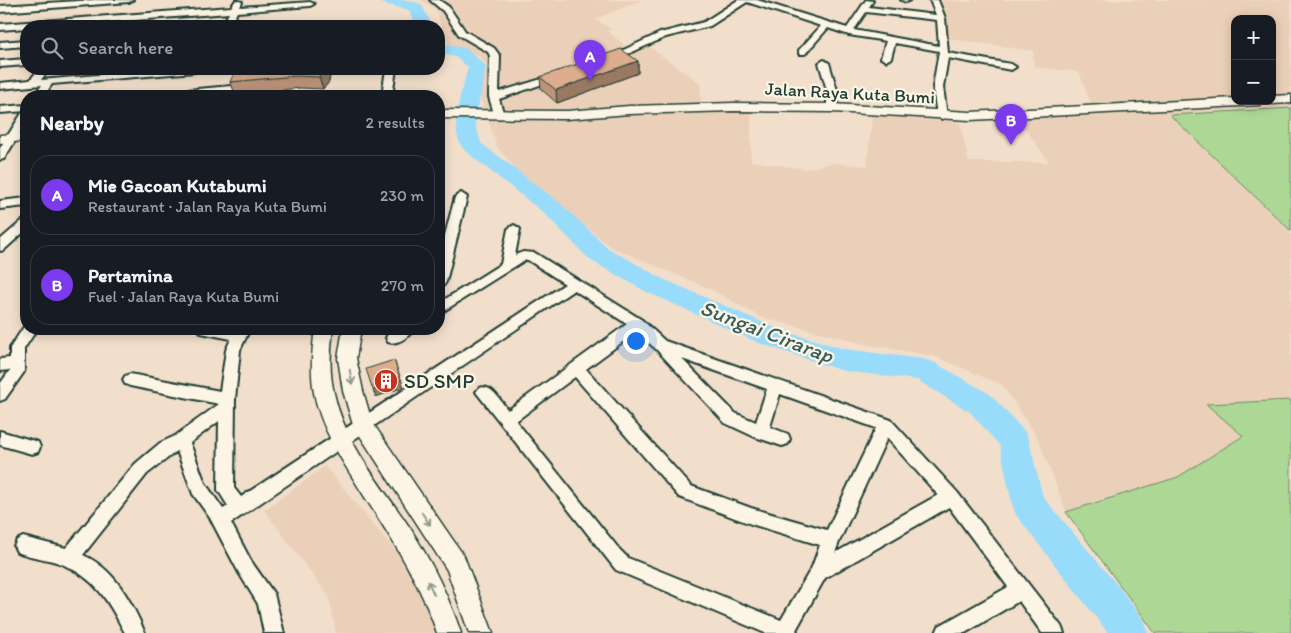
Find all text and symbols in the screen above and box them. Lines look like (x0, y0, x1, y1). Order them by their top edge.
map controls (1231, 15, 1276, 105)
button: + (1231, 15, 1276, 60)
search box (20, 20, 445, 75)
icon: search (38, 34, 66, 62)
text: Search here (78, 36, 173, 59)
pin: A (574, 40, 606, 81)
button: − (1231, 60, 1276, 105)
street label: Jalan Raya Kuta Bumi (765, 78, 935, 108)
pin: B (995, 104, 1027, 145)
text: Nearby (40, 110, 104, 135)
text: 2 results (365, 113, 425, 132)
text: Mie Gacoan Kutabumi (88, 174, 267, 197)
text: A (52, 186, 62, 205)
text: 230 m (380, 186, 424, 205)
text: Restaurant · Jalan Raya Kuta Bumi (88, 197, 327, 216)
text: Pertamina (88, 264, 173, 287)
text: B (52, 276, 62, 295)
text: 270 m (381, 276, 424, 295)
text: Fuel · Jalan Raya Kuta Bumi (88, 287, 279, 306)
water label: Sungai Cirarap (697, 294, 838, 370)
your location (623, 328, 649, 354)
one-way arrow (346, 368, 356, 384)
building icon: SD SMP (373, 368, 399, 394)
place label: SD SMP (404, 368, 474, 393)
one-way arrow (421, 511, 431, 525)
one-way arrow (425, 581, 435, 596)

